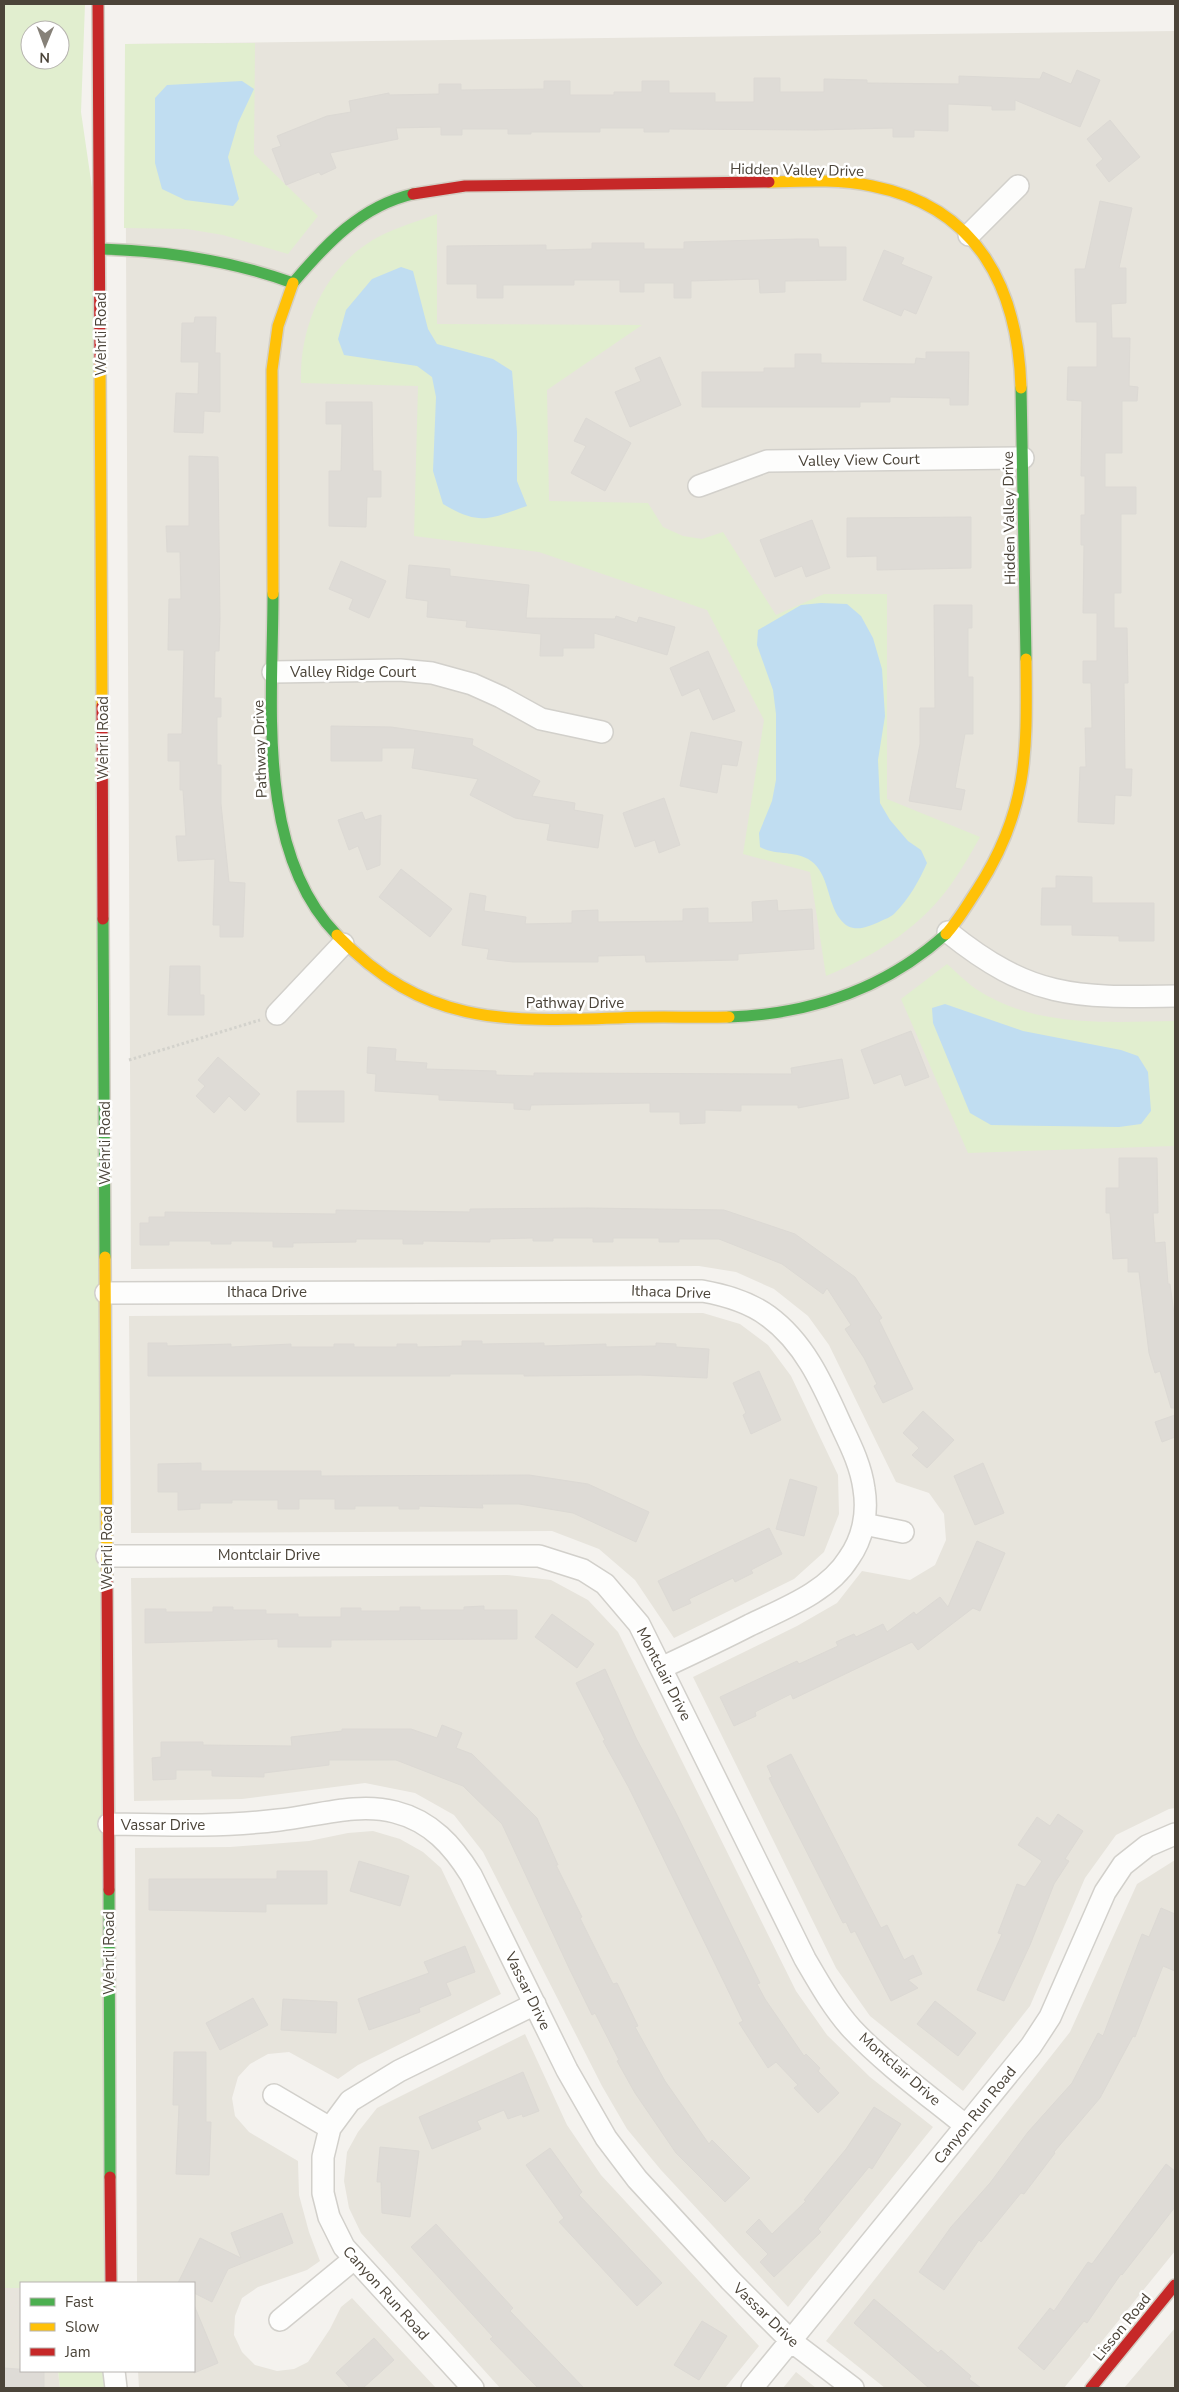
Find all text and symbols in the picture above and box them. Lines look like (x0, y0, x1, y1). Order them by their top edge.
north arrow (20, 20, 70, 70)
text: N (39, 48, 50, 67)
street label: Hidden Valley Drive (730, 159, 864, 181)
street label: Wehrli Road (91, 292, 111, 376)
street label: Valley View Court (797, 449, 921, 471)
street label: Hidden Valley Drive (998, 451, 1020, 585)
street label: Valley Ridge Court (289, 662, 417, 682)
street label: Wehrli Road (93, 696, 113, 780)
street label: Pathway Drive (248, 700, 272, 798)
street label: Pathway Drive (526, 993, 624, 1013)
street label: Wehrli Road (95, 1101, 115, 1185)
street label: Ithaca Drive (631, 1281, 711, 1303)
street label: Ithaca Drive (227, 1282, 307, 1302)
street label: Wehrli Road (97, 1506, 117, 1590)
street label: Montclair Drive (218, 1545, 320, 1565)
street label: Montclair Drive (632, 1624, 696, 1724)
street label: Vassar Drive (120, 1815, 205, 1835)
street label: Wehrli Road (99, 1911, 119, 1995)
street label: Vassar Drive (500, 1948, 556, 2033)
street label: Montclair Drive (855, 2028, 945, 2110)
street label: Canyon Run Road (929, 2062, 1021, 2168)
street label: Canyon Run Road (338, 2242, 434, 2344)
street label: Vassar Drive (728, 2278, 803, 2352)
legend (20, 2282, 195, 2372)
street label: Lisson Road (1089, 2289, 1155, 2365)
text: Fast (65, 2292, 94, 2312)
text: Slow (65, 2317, 100, 2337)
text: Jam (64, 2342, 91, 2362)

